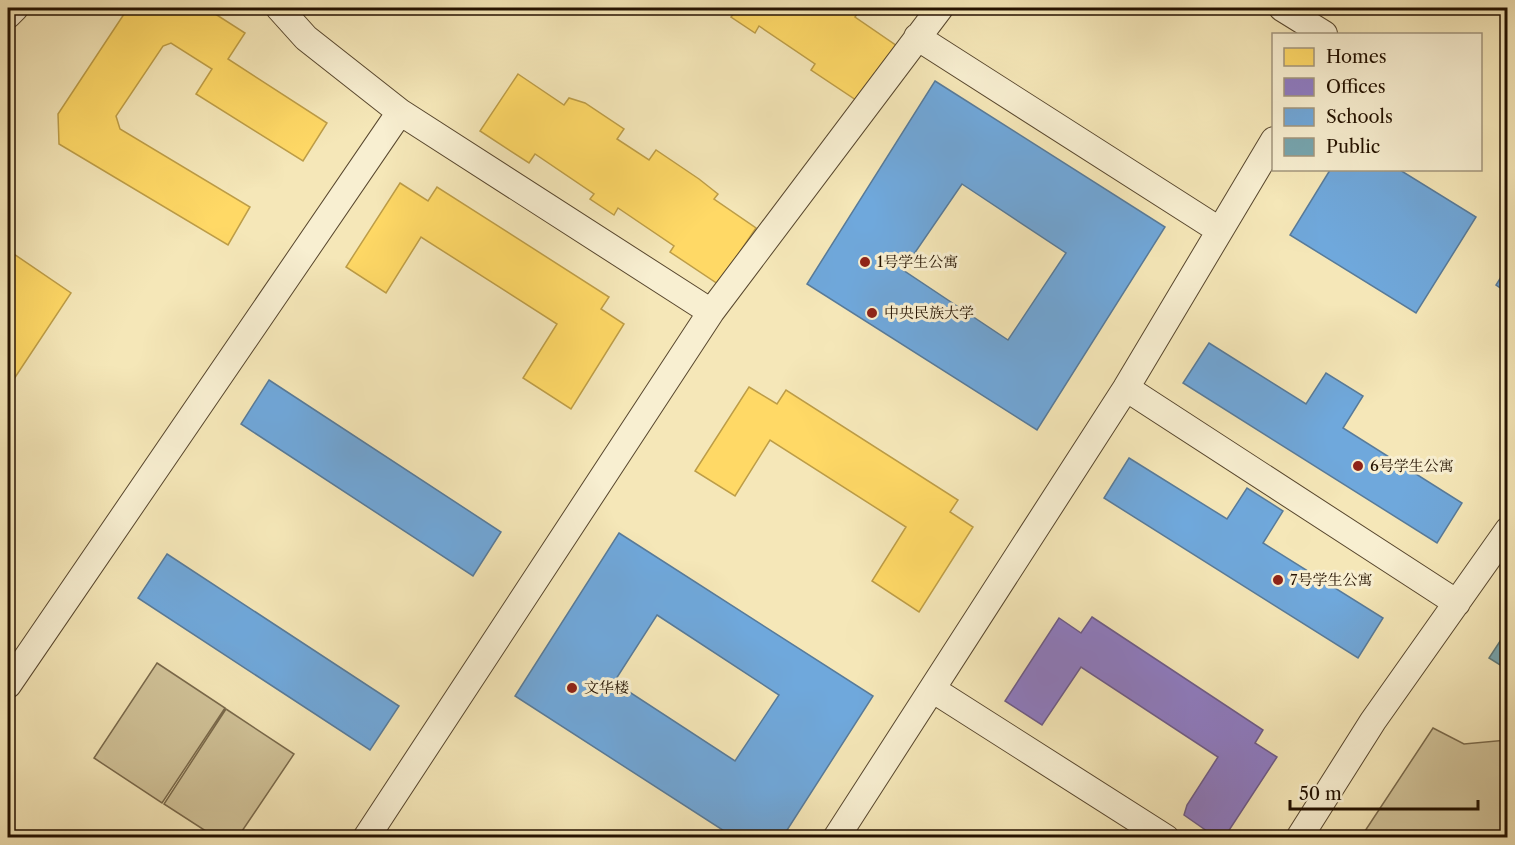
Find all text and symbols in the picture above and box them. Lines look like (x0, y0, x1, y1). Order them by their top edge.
legend (1272, 33, 1482, 171)
text: Homes (1326, 46, 1387, 68)
text: Offices (1326, 76, 1386, 98)
text: Schools (1326, 106, 1393, 128)
text: Public (1326, 136, 1380, 158)
place label: 1号学生公寓 (877, 252, 958, 271)
marker: 1号学生公寓 (858, 255, 872, 269)
place label: 中央民族大学 (884, 303, 974, 322)
marker: 中央民族大学 (865, 306, 879, 320)
place label: 6号学生公寓 (1370, 456, 1454, 475)
marker: 6号学生公寓 (1351, 459, 1365, 473)
place label: 7号学生公寓 (1290, 570, 1372, 589)
marker: 7号学生公寓 (1271, 573, 1285, 587)
place label: 文华楼 (584, 678, 629, 697)
marker: 文华楼 (565, 681, 579, 695)
scale bar (1290, 773, 1478, 811)
text: 50 m (1299, 783, 1342, 805)

